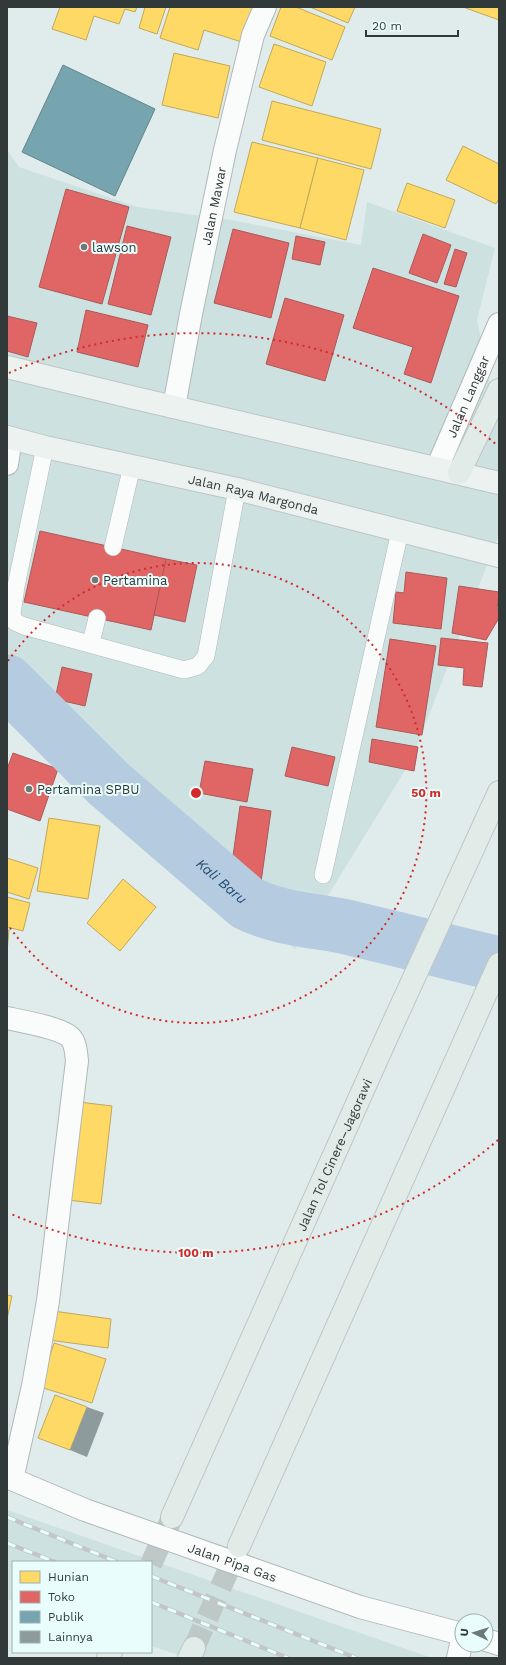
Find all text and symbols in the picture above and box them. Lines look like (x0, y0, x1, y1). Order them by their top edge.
scale bar (366, 12, 458, 38)
text: 20 m (372, 19, 402, 33)
street label: Jalan Mawar (198, 165, 229, 247)
place label: lawson (92, 240, 137, 255)
marker: lawson (79, 242, 89, 252)
street label: Jalan Langgar (444, 353, 493, 440)
street label: Jalan Raya Margonda (187, 472, 321, 518)
place label: Pertamina (103, 573, 168, 588)
marker: Pertamina (90, 575, 100, 585)
place label: Pertamina SPBU (37, 782, 139, 797)
marker: Pertamina SPBU (24, 784, 34, 794)
centre of rings (189, 786, 203, 800)
text: 50 m (411, 786, 441, 800)
water label: Kali Baru (193, 855, 250, 907)
street label: Jalan Tol Cinere–Jagorawi (294, 1076, 375, 1233)
text: 100 m (178, 1246, 214, 1260)
street label: Jalan Pipa Gas (186, 1540, 279, 1585)
legend (12, 1561, 152, 1653)
text: Hunian (48, 1570, 89, 1584)
text: Toko (48, 1590, 75, 1604)
text: Publik (48, 1610, 84, 1624)
north arrow (454, 1613, 494, 1653)
text: U (458, 1628, 471, 1637)
text: Lainnya (48, 1630, 93, 1644)

